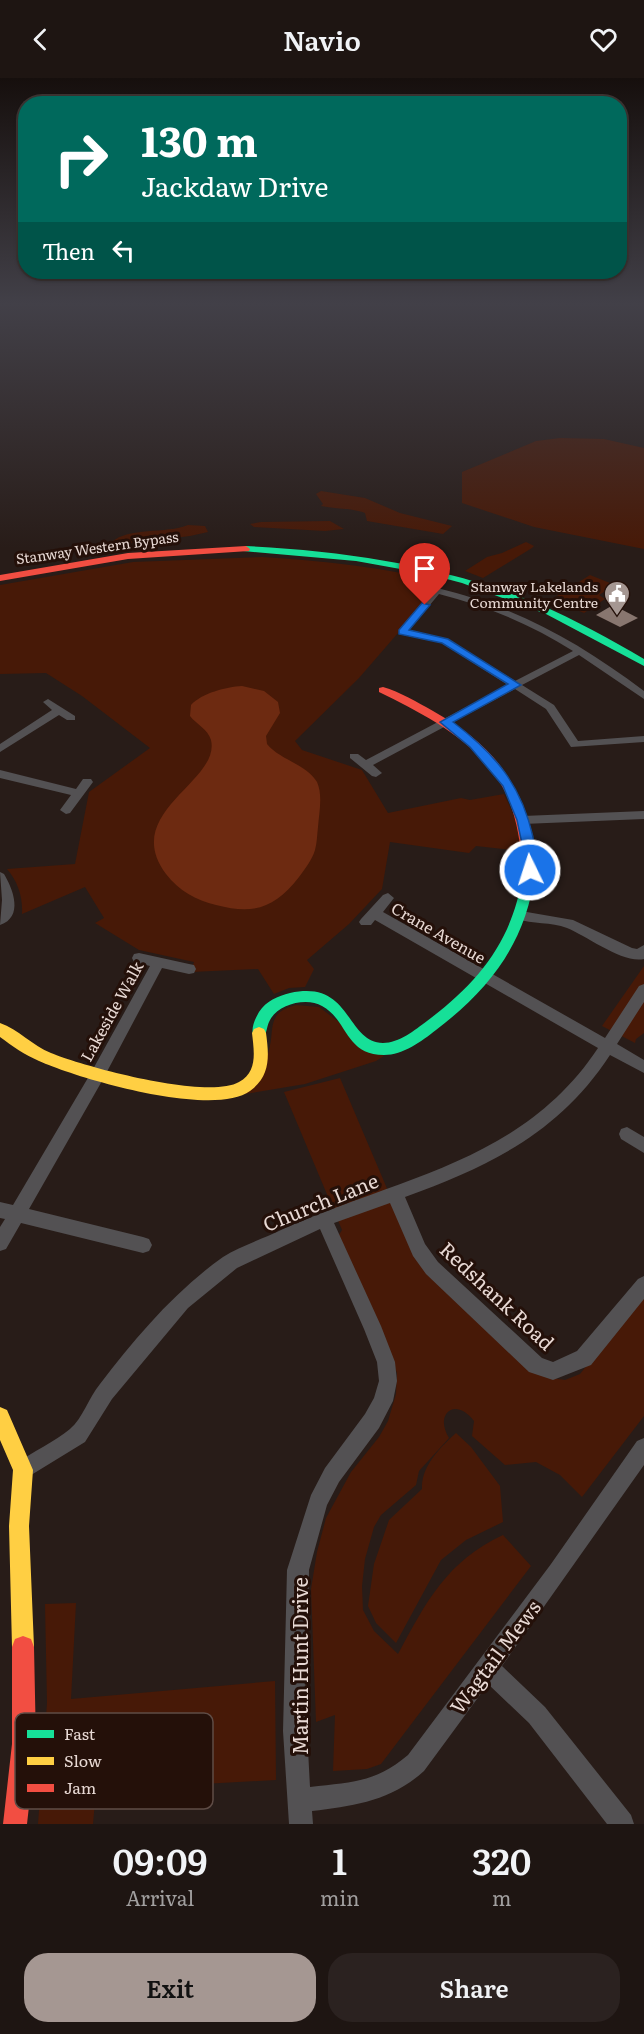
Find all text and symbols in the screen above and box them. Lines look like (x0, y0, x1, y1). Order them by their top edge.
text: Navio (283, 19, 361, 59)
icon: back (24, 23, 57, 56)
icon: heart (587, 23, 620, 56)
text: 130 m (141, 108, 258, 170)
icon: right (42, 120, 120, 198)
text: Jackdaw Drive (141, 165, 328, 205)
text: Then (42, 234, 95, 267)
icon: left (107, 234, 140, 267)
street label: Stanway Western Bypass (14, 526, 180, 568)
pin (399, 543, 450, 605)
icon: arrive (408, 552, 441, 585)
place label: Stanway Lakelands Community Centre (470, 576, 598, 612)
public building icon: Stanway Lakelands Community Centre (602, 579, 632, 617)
position arrow (498, 838, 562, 902)
street label: Crane Avenue (387, 895, 491, 969)
street label: Lakeside Walk (74, 956, 149, 1065)
street label: Church Lane (258, 1164, 382, 1238)
street label: Redshank Road (434, 1234, 562, 1356)
street label: Martin Hunt Drive (284, 1577, 314, 1755)
street label: Wagtail Mews (441, 1593, 547, 1719)
legend (15, 1713, 213, 1809)
text: Fast (64, 1721, 96, 1745)
text: Slow (64, 1748, 102, 1772)
text: Jam (64, 1775, 97, 1799)
text: 09:09 (113, 1833, 208, 1886)
text: 1 (332, 1833, 347, 1886)
text: 320 (472, 1833, 531, 1886)
text: Arrival (126, 1882, 194, 1912)
text: min (320, 1882, 359, 1912)
text: m (492, 1882, 511, 1912)
button: Exit (24, 1953, 316, 2022)
button: Share (328, 1953, 620, 2022)

